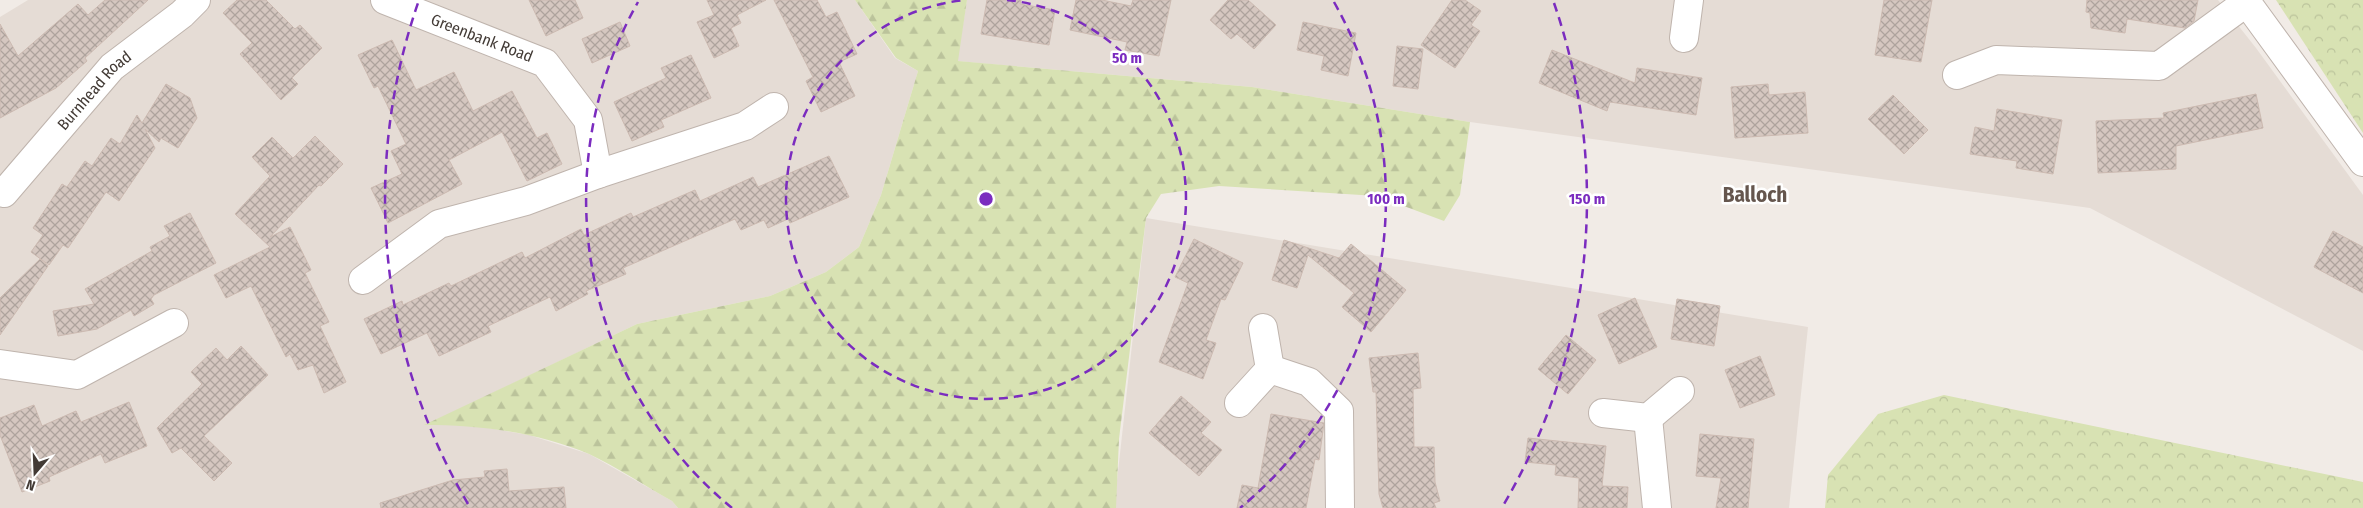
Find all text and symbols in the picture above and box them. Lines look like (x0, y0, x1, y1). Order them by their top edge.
street label: Greenbank Road (428, 10, 536, 66)
street label: Burnhead Road (53, 47, 135, 134)
text: 50 m (1112, 49, 1142, 67)
district label: Balloch (1723, 182, 1787, 208)
centre of rings (977, 190, 995, 208)
text: 100 m (1367, 190, 1405, 208)
text: 150 m (1569, 190, 1605, 208)
north arrow (10, 448, 60, 498)
text: N (24, 475, 38, 494)

